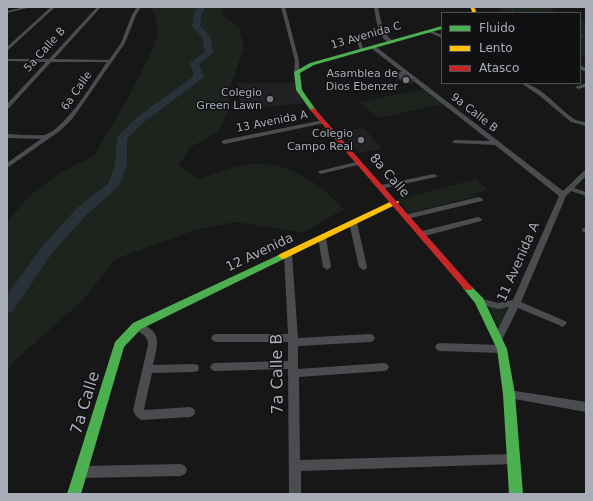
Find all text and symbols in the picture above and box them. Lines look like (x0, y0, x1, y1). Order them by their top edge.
legend (441, 12, 581, 84)
street label: 13 Avenida C (329, 20, 403, 52)
text: Fluido (479, 21, 515, 35)
street label: 5a Calle B (22, 25, 68, 75)
text: Lento (479, 41, 513, 55)
text: Atasco (479, 61, 519, 75)
place label: Asamblea de Dios Ebenzer (326, 67, 398, 93)
street label: 6a Calle (59, 69, 95, 113)
marker: Asamblea de Dios Ebenzer (401, 75, 411, 85)
place label: Colegio Green Lawn (196, 86, 262, 112)
street label: 9a Calle B (448, 91, 500, 135)
marker: Colegio Green Lawn (265, 94, 275, 104)
street label: 13 Avenida A (235, 109, 309, 135)
place label: Colegio Campo Real (287, 127, 353, 153)
marker: Colegio Campo Real (356, 135, 366, 145)
street label: 8a Calle (366, 151, 412, 201)
street label: 11 Avenida A (494, 220, 544, 304)
street label: 12 Avenida (224, 231, 296, 275)
street label: 7a Calle B (268, 333, 288, 415)
street label: 7a Calle (67, 369, 105, 437)

